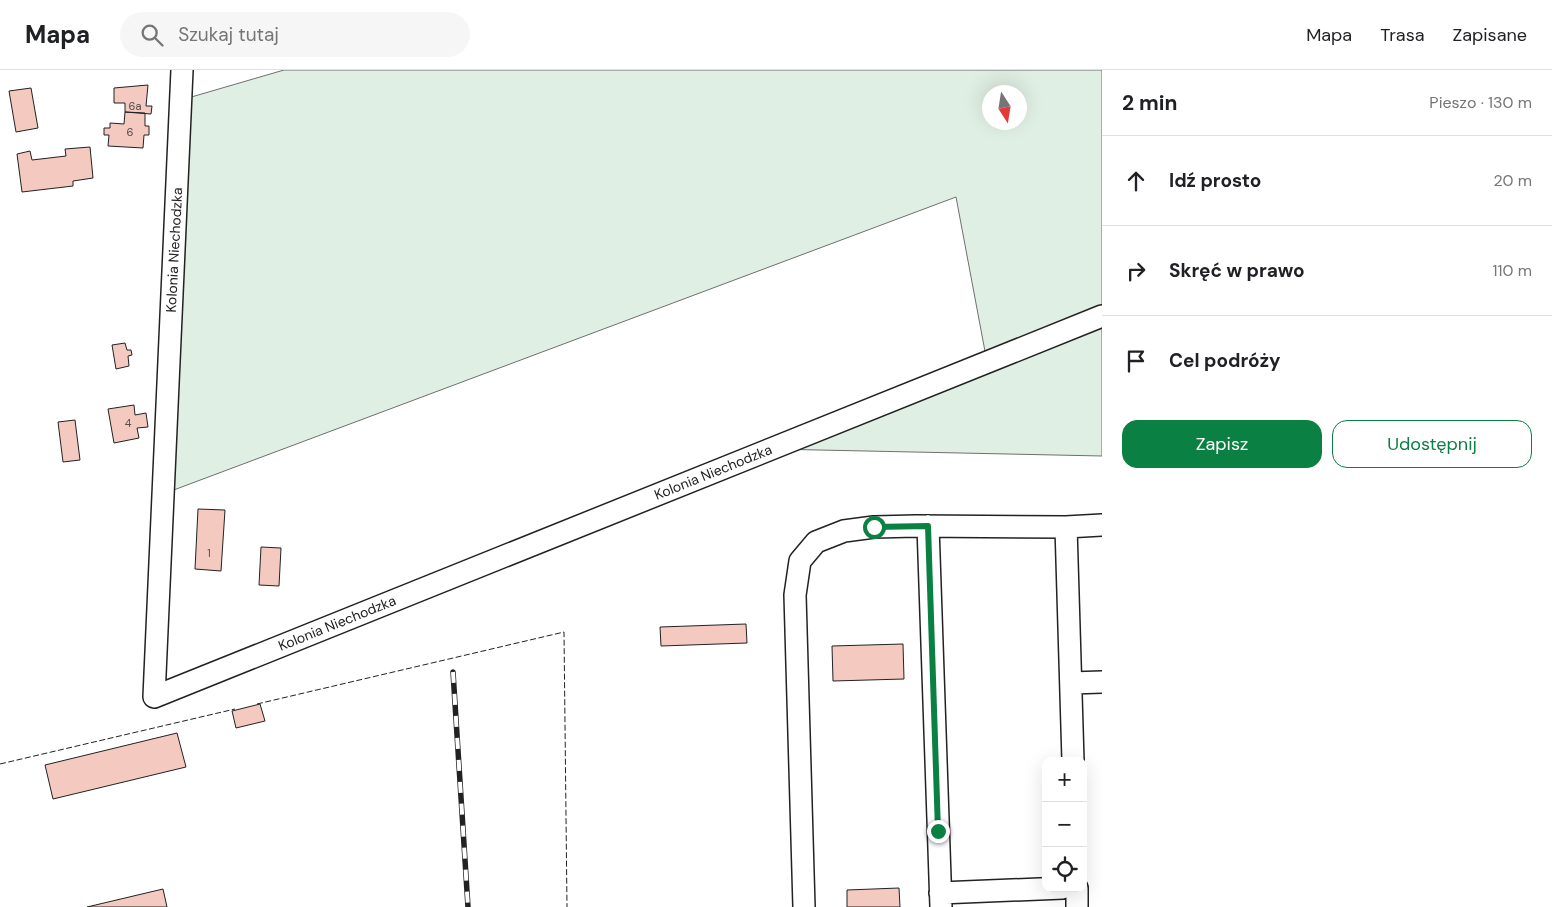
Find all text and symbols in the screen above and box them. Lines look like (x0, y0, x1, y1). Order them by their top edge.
search box (120, 12, 470, 57)
text: Mapa (25, 19, 90, 50)
icon: search (138, 21, 166, 49)
text: Szukaj tutaj (178, 22, 279, 47)
text: Mapa (1306, 23, 1352, 47)
text: Trasa (1380, 23, 1424, 47)
text: Zapisane (1452, 23, 1527, 47)
north arrow (982, 85, 1027, 130)
text: 2 min (1122, 89, 1178, 117)
text: Pieszo · 130 m (1429, 92, 1532, 113)
house number: 6a (129, 99, 141, 113)
house number: 6 (127, 125, 134, 139)
icon: ahead (1122, 167, 1150, 195)
text: Idź prosto (1169, 168, 1261, 193)
text: 20 m (1493, 170, 1532, 191)
street label: Kolonia Niechodzka (162, 187, 186, 313)
icon: right (1122, 257, 1150, 285)
text: Skręć w prawo (1169, 258, 1305, 283)
text: 110 m (1493, 260, 1532, 281)
icon: arrive (1122, 347, 1150, 375)
text: Cel podróży (1169, 348, 1280, 373)
house number: 4 (125, 416, 132, 430)
button: Zapisz (1122, 420, 1322, 468)
button: Udostępnij (1332, 420, 1532, 468)
street label: Kolonia Niechodzka (652, 440, 774, 504)
route start (863, 516, 886, 539)
house number: 1 (207, 546, 211, 560)
street label: Kolonia Niechodzka (276, 591, 398, 655)
map controls (1042, 757, 1087, 892)
button: + (1042, 757, 1087, 802)
button: − (1042, 802, 1087, 847)
route end (927, 820, 950, 843)
button: locate (1042, 847, 1087, 892)

